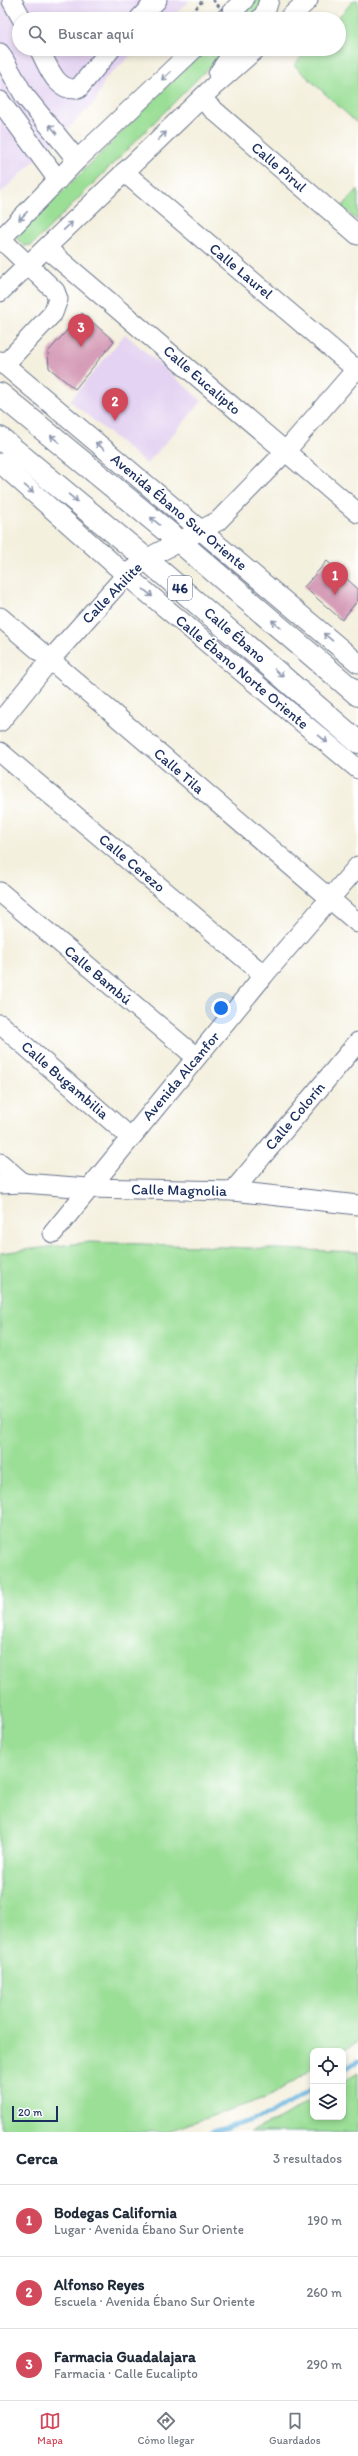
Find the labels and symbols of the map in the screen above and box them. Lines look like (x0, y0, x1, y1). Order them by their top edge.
one-way arrow (161, 71, 171, 81)
one-way arrow (48, 124, 57, 135)
one-way arrow (157, 131, 167, 141)
street label: Calle Pirul (248, 138, 311, 196)
one-way arrow (18, 211, 28, 221)
one-way arrow (63, 221, 73, 231)
street label: Calle Laurel (206, 239, 277, 303)
pin: 3 (68, 314, 94, 347)
street label: Calle Eucalipto (160, 341, 244, 419)
pin: 2 (102, 388, 128, 421)
one-way arrow (50, 435, 60, 444)
one-way arrow (95, 441, 106, 450)
street label: Avenida Ébano Sur Oriente (107, 450, 251, 574)
one-way arrow (24, 485, 35, 494)
one-way arrow (68, 494, 79, 503)
one-way arrow (150, 517, 161, 526)
street label: Calle Ahilite (78, 558, 146, 628)
pin: 1 (322, 562, 348, 595)
road number: 46 (168, 576, 192, 600)
one-way arrow (143, 589, 154, 598)
street label: Calle Ébano (200, 603, 270, 667)
street label: Calle Ébano Norte Oriente (172, 611, 312, 733)
one-way arrow (270, 620, 281, 629)
one-way arrow (323, 633, 334, 642)
one-way arrow (273, 669, 284, 678)
one-way arrow (318, 735, 328, 744)
street label: Calle Tila (150, 744, 208, 798)
street label: Calle Cerezo (95, 830, 169, 896)
street label: Calle Bambú (61, 942, 135, 1008)
your location (211, 998, 231, 1018)
street label: Avenida Alcanfor (139, 1028, 224, 1124)
street label: Calle Bugambilia (18, 1037, 113, 1123)
street label: Calle Colorín (261, 1078, 329, 1154)
street label: Calle Magnolia (131, 1180, 227, 1200)
scale bar (12, 2104, 58, 2123)

